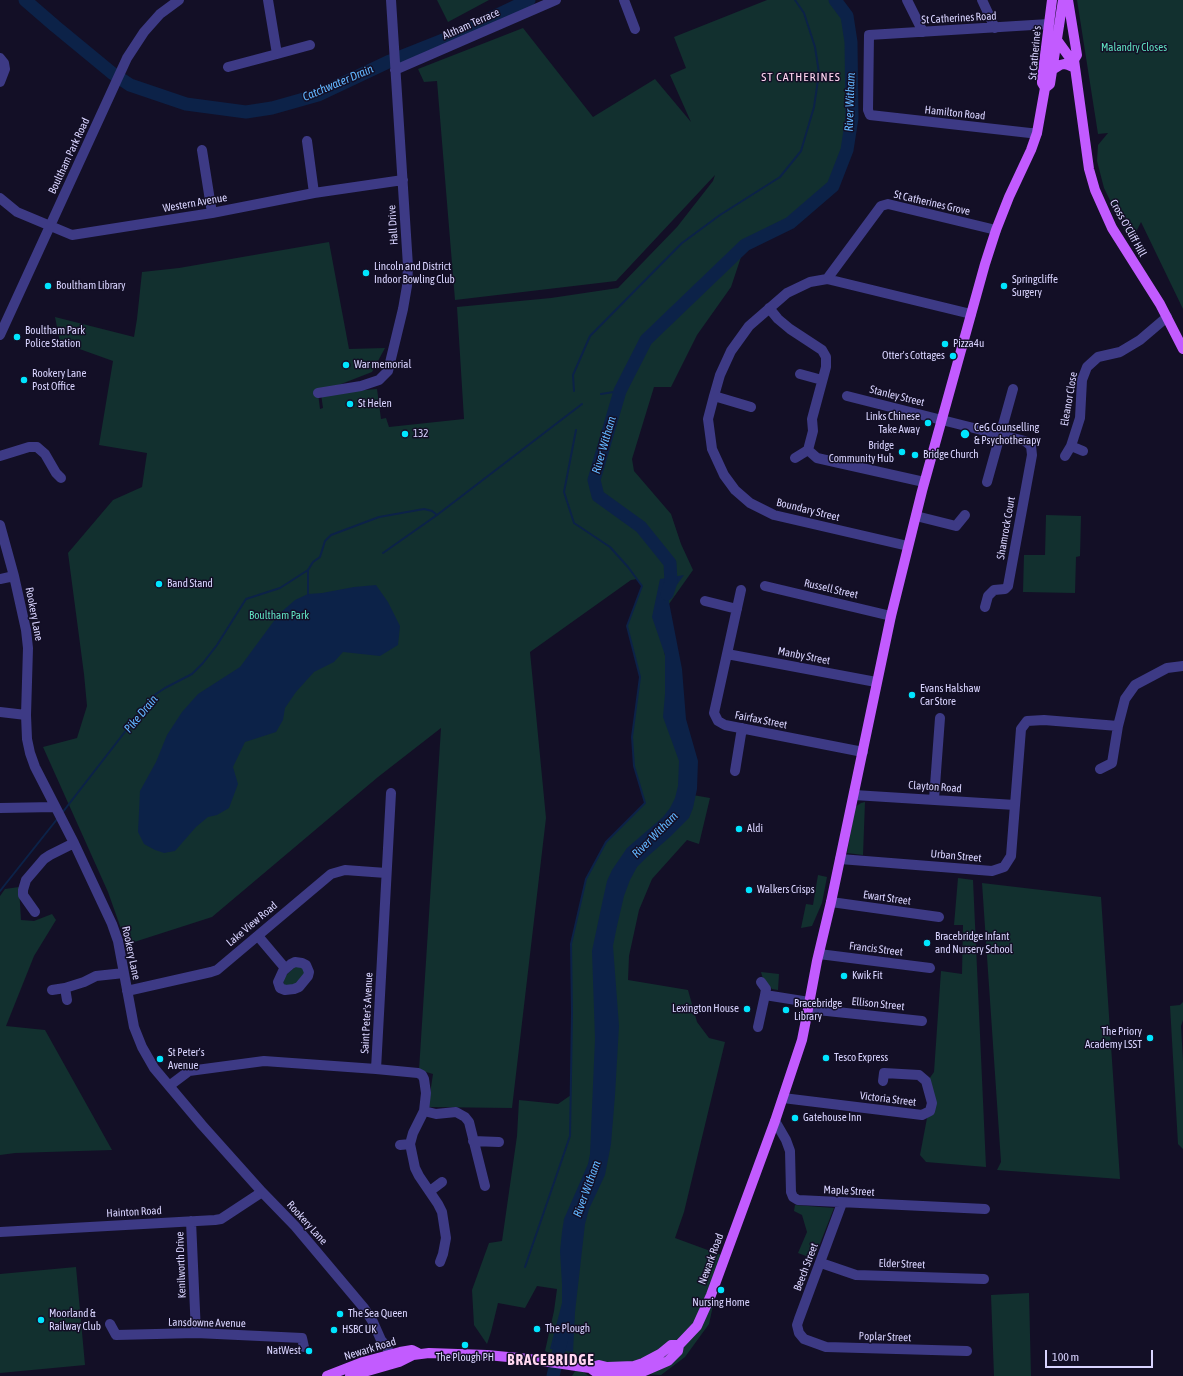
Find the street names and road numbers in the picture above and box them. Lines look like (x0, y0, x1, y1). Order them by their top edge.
street label: Altham Terrace (440, 6, 502, 42)
street label: St Catherines Road (921, 9, 997, 27)
street label: St Catherine's (1026, 25, 1044, 81)
street label: Hamilton Road (924, 103, 986, 123)
street label: Boultham Park Road (46, 116, 92, 196)
street label: St Catherines Grove (893, 188, 971, 218)
street label: Western Avenue (162, 191, 228, 215)
street label: Cross O'Cliff Hill (1107, 197, 1149, 259)
street label: Hall Drive (385, 204, 401, 246)
street label: Eleanor Close (1058, 371, 1080, 427)
street label: Stanley Street (868, 383, 926, 409)
street label: Boundary Street (775, 496, 841, 524)
street label: Shamrock Court (994, 496, 1018, 560)
street label: Russell Street (803, 576, 859, 602)
street label: Rookery Lane (22, 586, 46, 642)
street label: Manby Street (777, 644, 831, 668)
street label: Fairfax Street (734, 708, 788, 732)
street label: Clayton Road (908, 779, 962, 795)
street label: Urban Street (930, 847, 982, 865)
street label: Ewart Street (862, 888, 912, 908)
street label: Lake View Road (224, 899, 280, 949)
street label: Rookery Lane (119, 925, 143, 981)
street label: Francis Street (848, 939, 904, 959)
street label: Saint Peter's Avenue (358, 972, 376, 1054)
street label: Ellison Street (851, 995, 905, 1013)
street label: Victoria Street (859, 1089, 917, 1109)
street label: Maple Street (823, 1183, 875, 1199)
street label: Rookery Lane (284, 1198, 330, 1248)
street label: Hainton Road (106, 1204, 162, 1220)
street label: Kenilworth Drive (173, 1231, 189, 1299)
street label: Newark Road (696, 1232, 726, 1286)
street label: Beech Street (791, 1241, 821, 1293)
street label: Elder Street (878, 1257, 926, 1271)
street label: Lansdowne Avenue (168, 1316, 246, 1330)
street label: Poplar Street (858, 1329, 912, 1345)
street label: Newark Road (342, 1335, 398, 1363)

